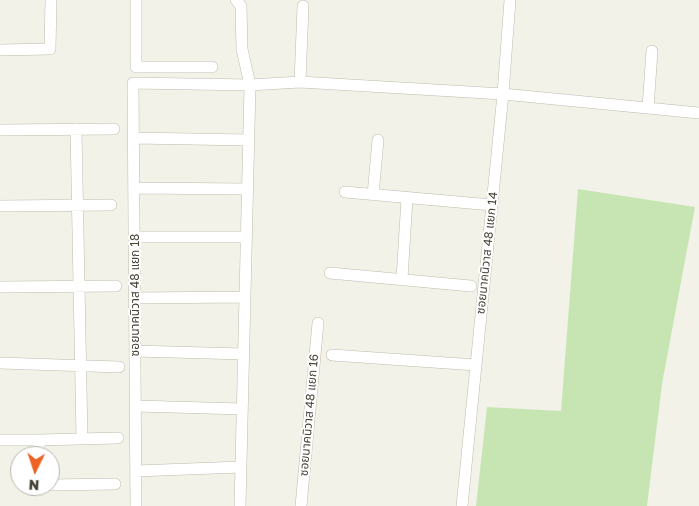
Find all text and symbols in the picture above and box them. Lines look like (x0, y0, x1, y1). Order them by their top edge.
street label: ซอยนาคนิวาส 48 แยก 14 (473, 191, 501, 315)
street label: ซอยนาคนิวาส 48 แยก 18 (128, 234, 142, 356)
street label: ซอยนาคนิวาส 48 แยก 16 (296, 353, 322, 477)
north arrow (10, 446, 60, 496)
text: N (28, 477, 40, 494)

